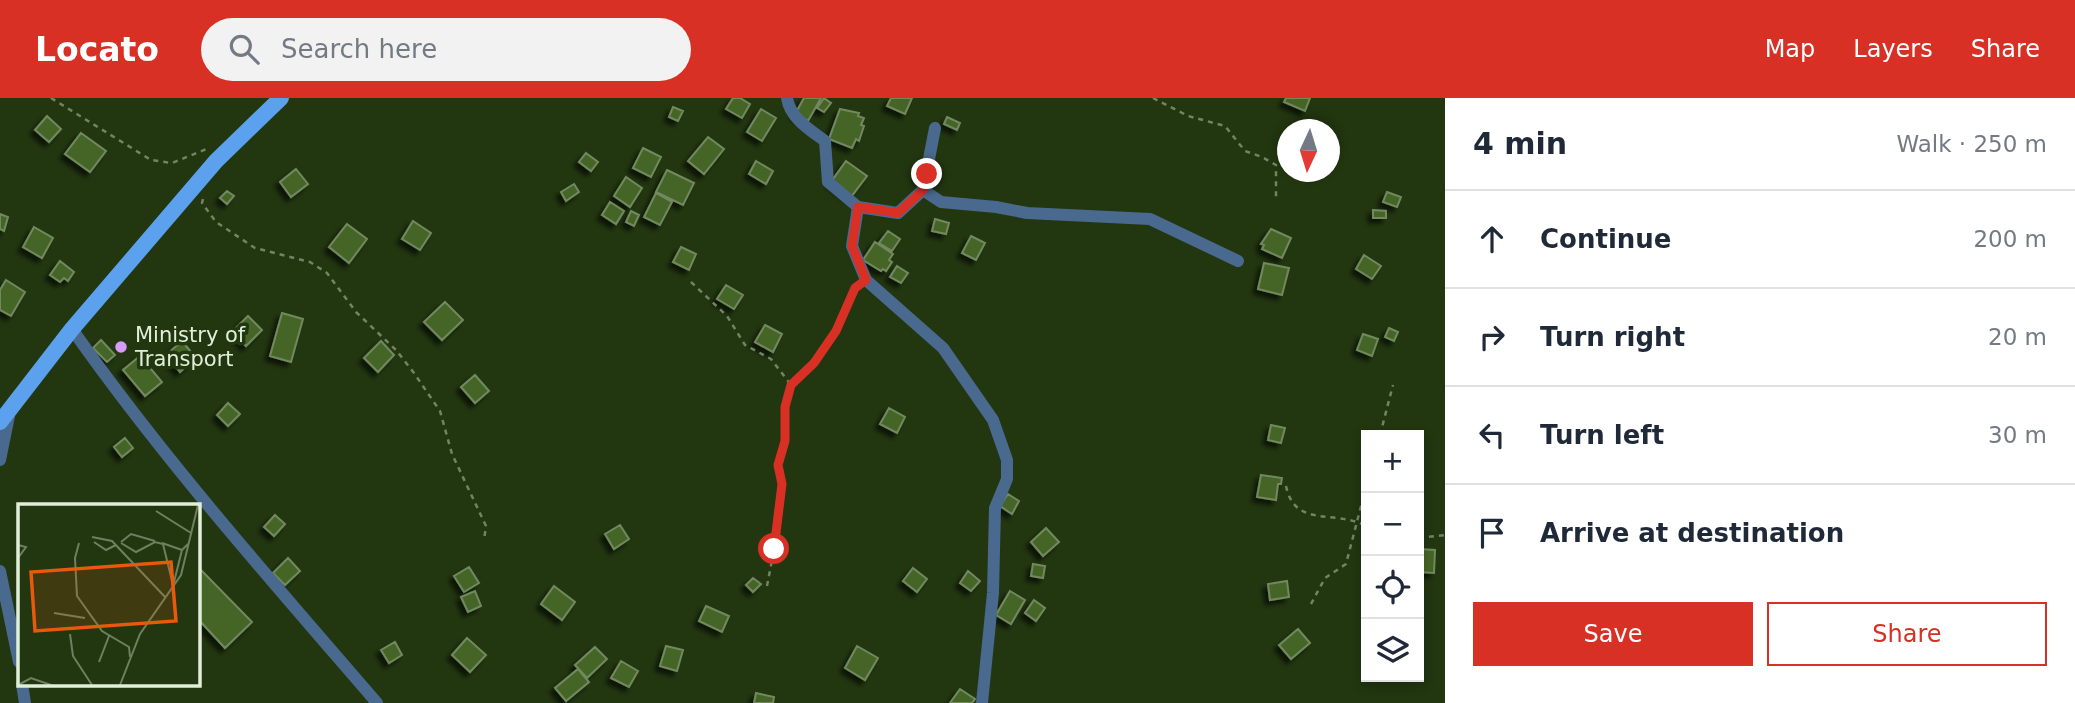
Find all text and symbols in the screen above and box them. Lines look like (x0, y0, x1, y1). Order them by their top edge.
search box (201, 18, 691, 81)
text: Locato (35, 30, 159, 69)
icon: search (225, 30, 263, 68)
text: Search here (281, 34, 437, 64)
text: Map (1765, 35, 1815, 63)
text: Layers (1853, 35, 1933, 63)
text: Share (1971, 35, 2040, 63)
north arrow (1277, 119, 1340, 182)
text: 4 min (1473, 126, 1567, 161)
text: Walk · 250 m (1896, 131, 2047, 157)
route end (911, 158, 942, 189)
icon: ahead (1473, 220, 1511, 258)
text: Continue (1540, 224, 1671, 254)
text: 200 m (1973, 226, 2047, 252)
icon: right (1473, 318, 1511, 356)
text: Turn right (1540, 322, 1685, 352)
place label: Ministry of Transport (134, 323, 246, 371)
text: 20 m (1988, 324, 2047, 350)
marker: Ministry of Transport (113, 339, 129, 355)
icon: left (1473, 416, 1511, 454)
text: Turn left (1540, 420, 1664, 450)
text: 30 m (1988, 422, 2047, 448)
map controls (1361, 430, 1424, 682)
button: + (1361, 430, 1424, 493)
button: − (1361, 493, 1424, 556)
inset map (18, 504, 200, 686)
icon: arrive (1473, 514, 1511, 552)
text: Arrive at destination (1540, 518, 1844, 548)
route start (758, 533, 789, 564)
button: locate (1361, 556, 1424, 619)
button: Save (1473, 602, 1753, 666)
button: Share (1767, 602, 2047, 666)
button: layers (1361, 619, 1424, 682)

